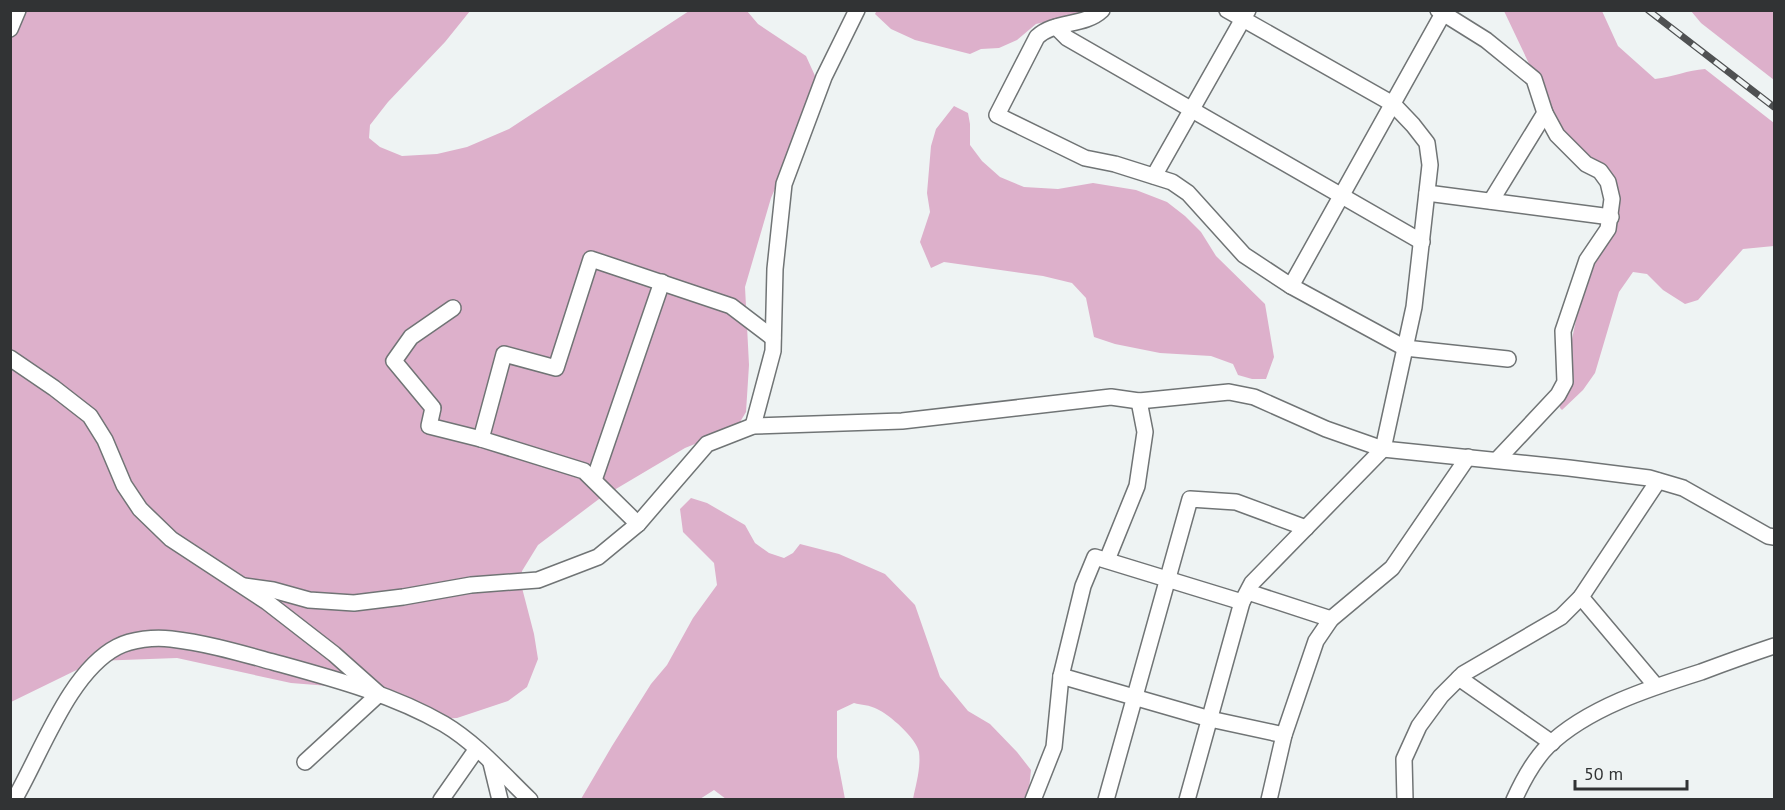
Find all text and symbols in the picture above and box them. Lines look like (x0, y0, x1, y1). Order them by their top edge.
scale bar (1575, 753, 1688, 791)
text: 50 m (1584, 762, 1623, 785)

